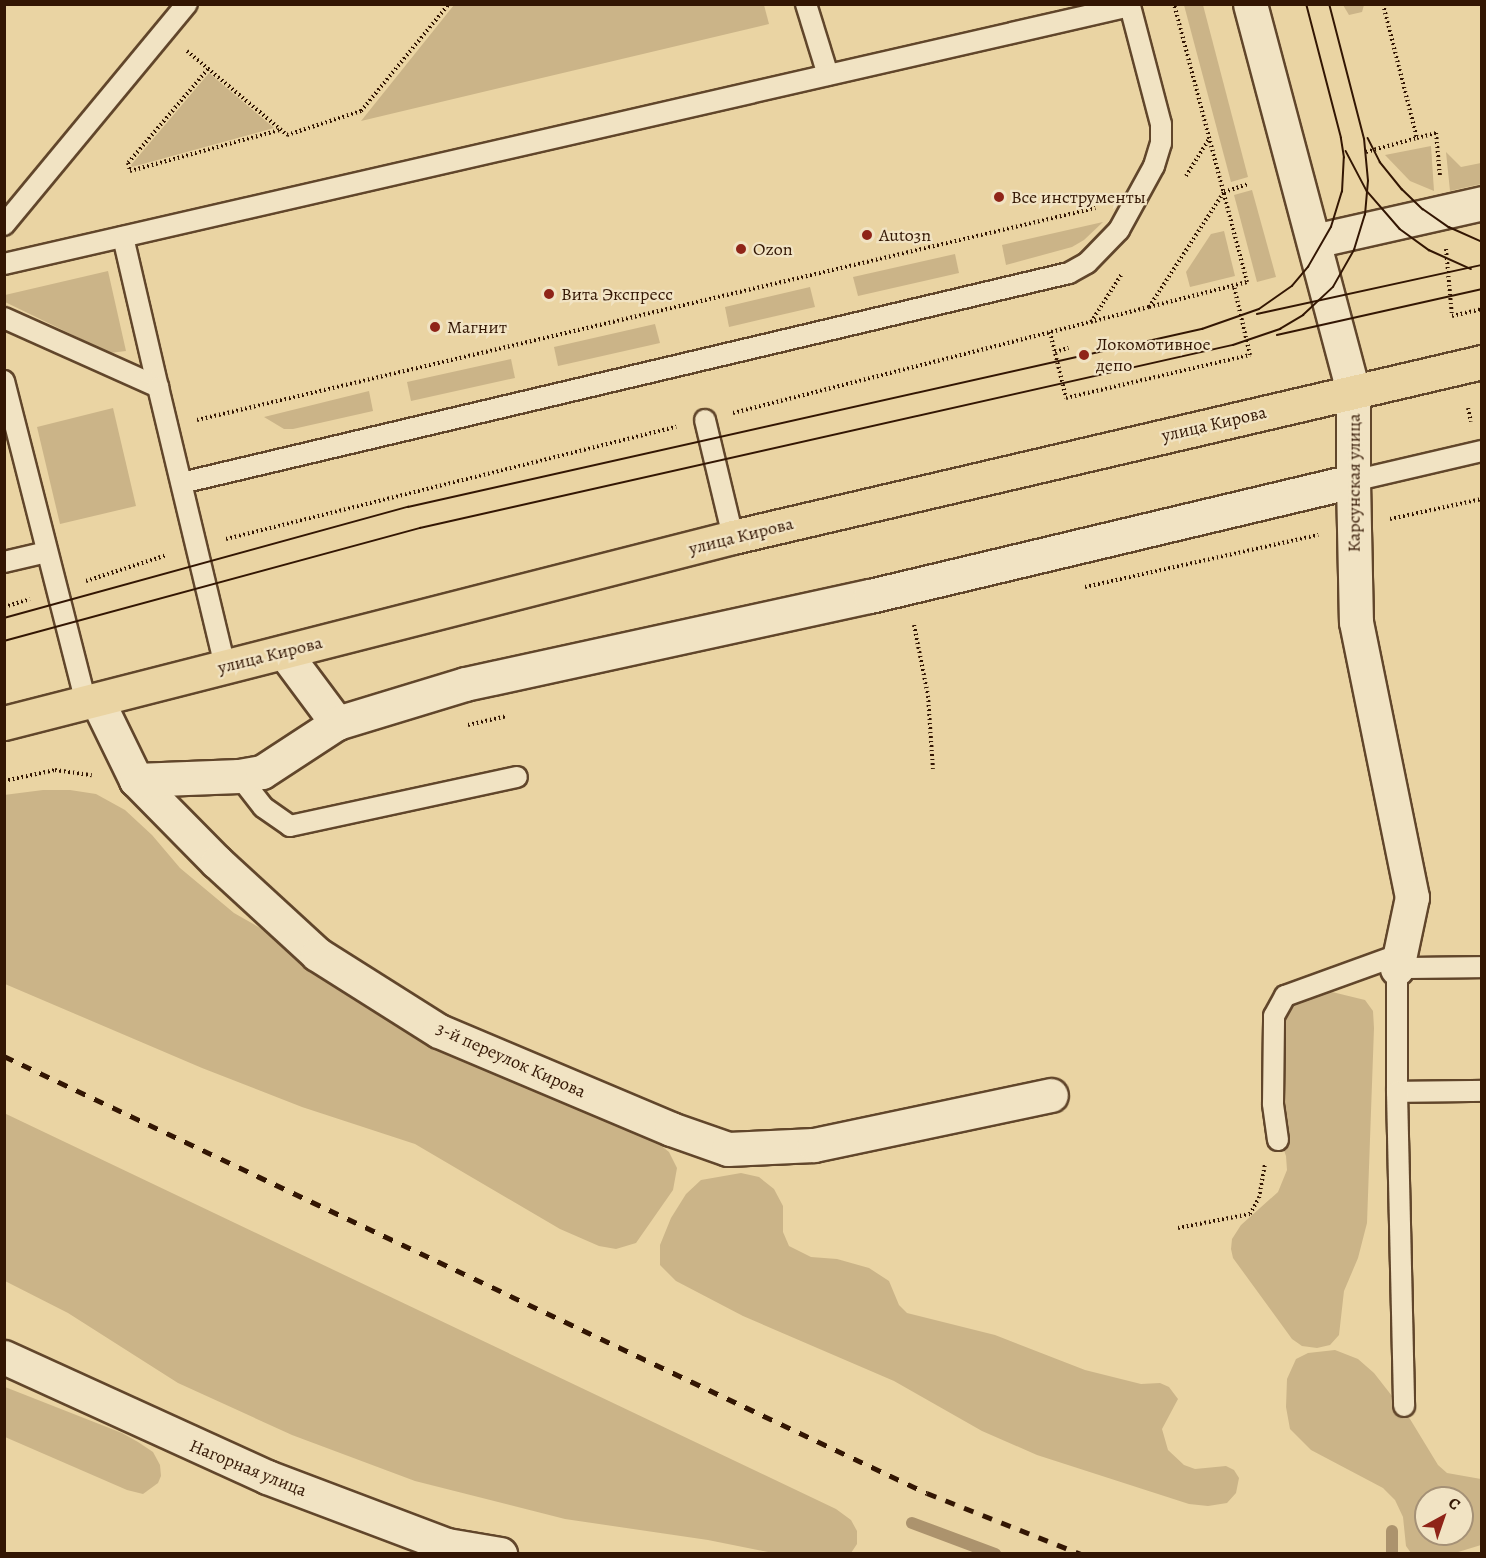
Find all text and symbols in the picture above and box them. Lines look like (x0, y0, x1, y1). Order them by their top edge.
place label: Все инструменты (1011, 186, 1146, 208)
marker: Все инструменты (992, 190, 1006, 204)
place label: Auto3n (879, 224, 931, 246)
marker: Auto3n (860, 228, 874, 242)
place label: Ozon (753, 238, 793, 260)
marker: Ozon (734, 242, 748, 256)
place label: Вита Экспресс (561, 283, 673, 305)
marker: Вита Экспресс (542, 287, 556, 301)
place label: Магнит (447, 316, 507, 338)
marker: Магнит (428, 320, 442, 334)
place label: Локомотивное депо (1096, 334, 1211, 376)
marker: Локомотивное депо (1077, 348, 1091, 362)
street label: улица Кирова (1159, 401, 1269, 447)
street label: Карсунская улица (1343, 414, 1365, 552)
street label: улица Кирова (686, 513, 796, 559)
street label: улица Кирова (215, 632, 325, 678)
street label: 3-й переулок Кирова (433, 1017, 589, 1103)
street label: Нагорная улица (186, 1435, 310, 1501)
north arrow (1414, 1486, 1474, 1546)
text: С (1443, 1492, 1465, 1515)

